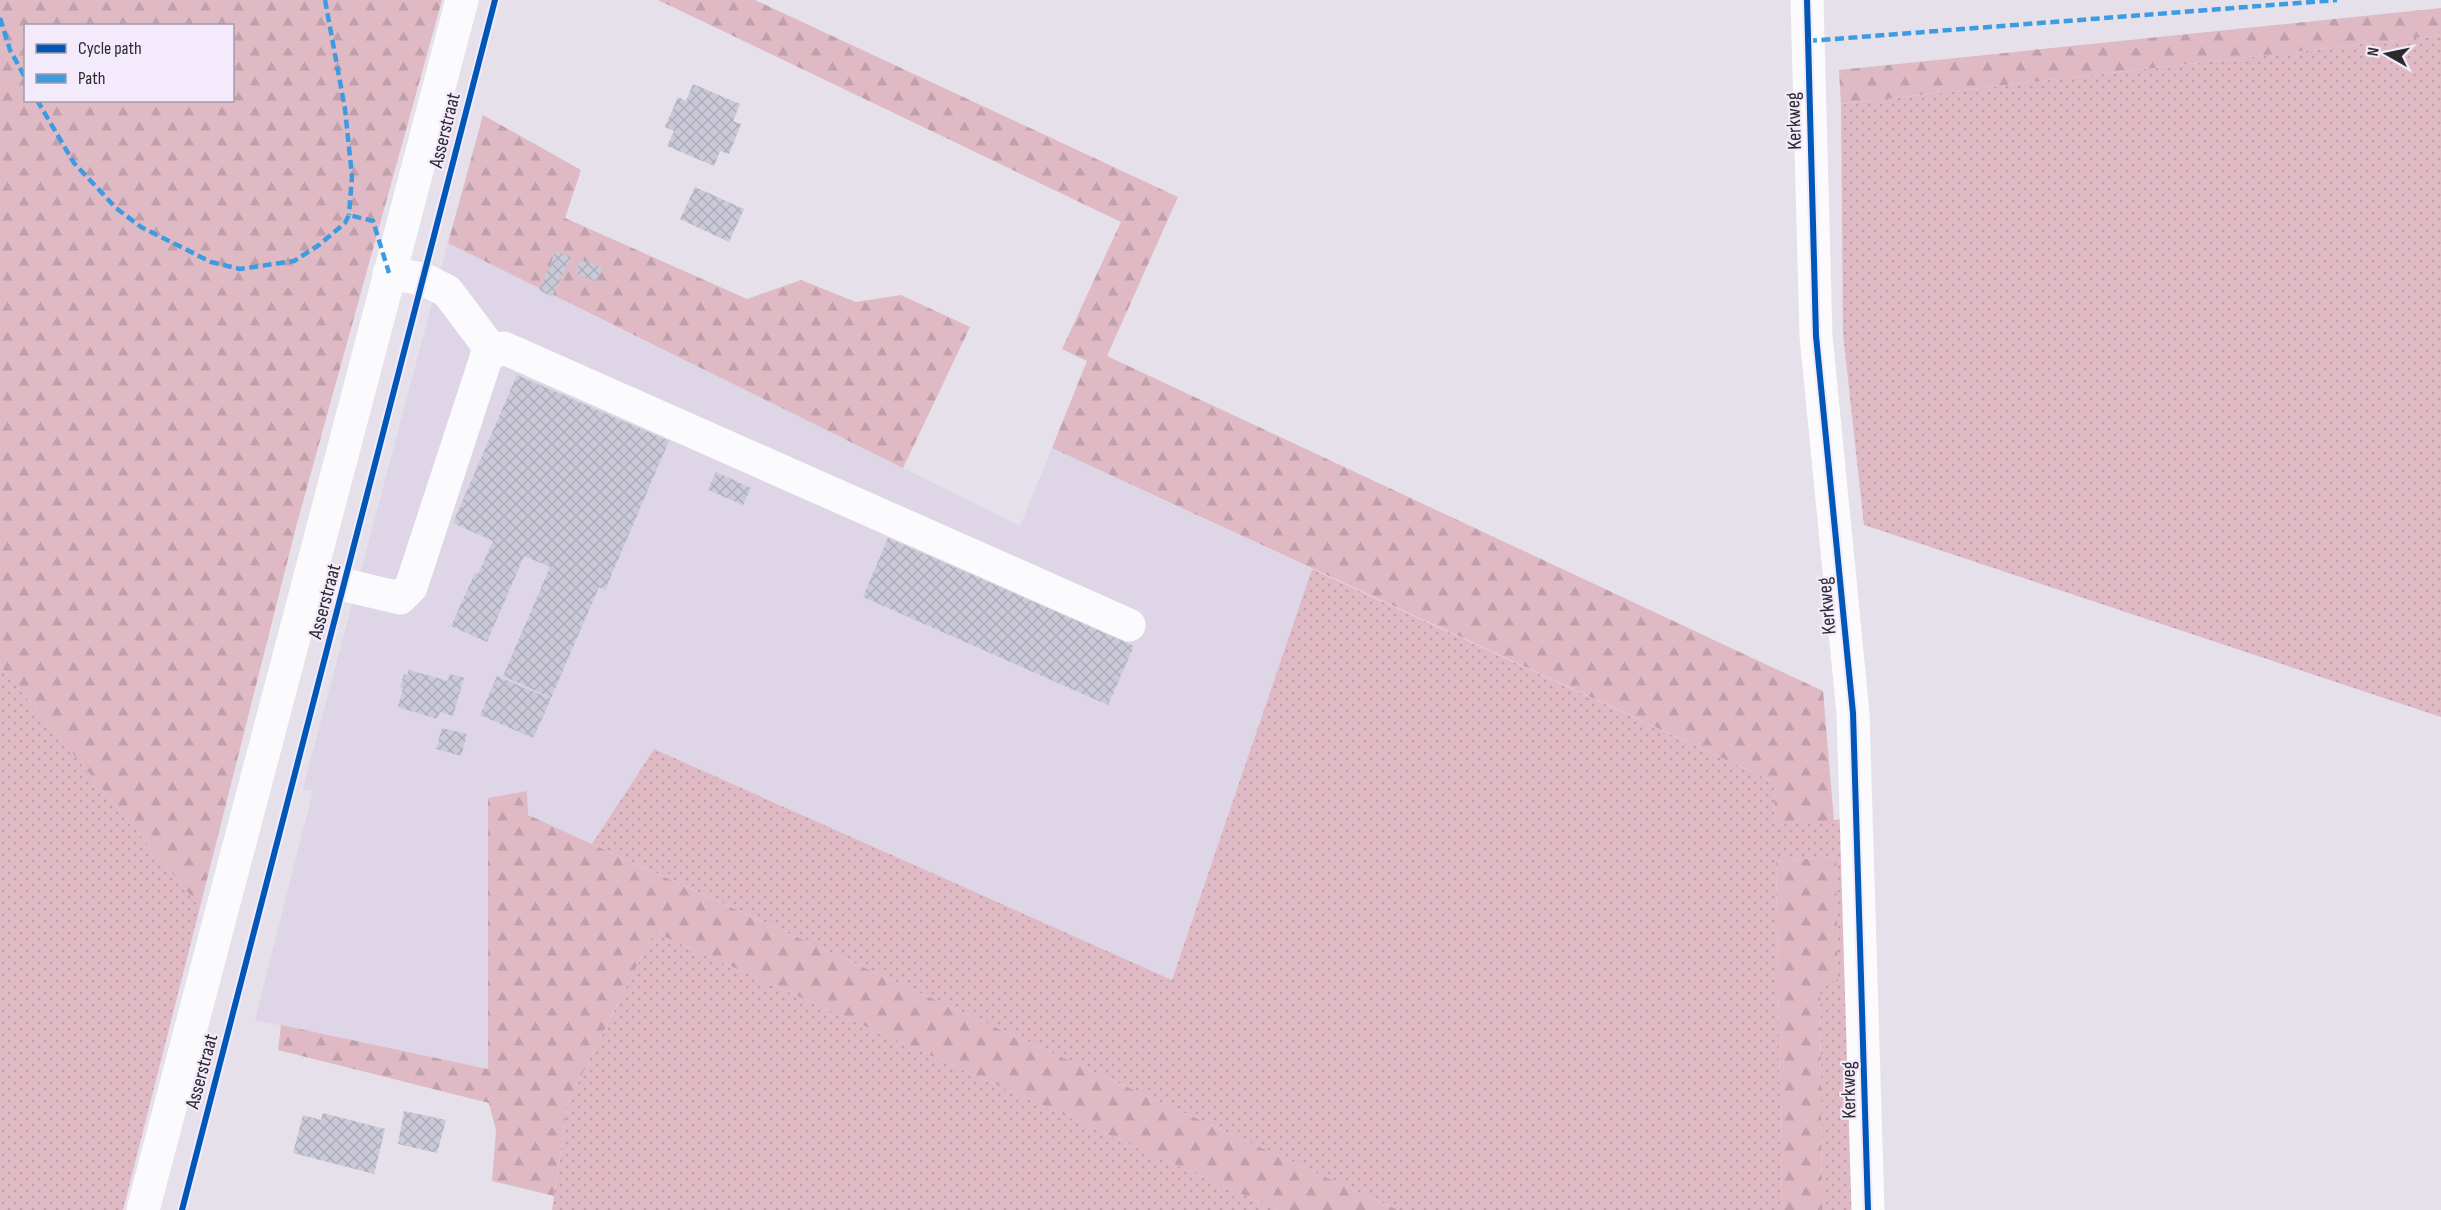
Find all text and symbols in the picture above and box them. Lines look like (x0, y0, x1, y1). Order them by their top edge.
legend (24, 24, 234, 102)
north arrow (2357, 24, 2417, 84)
text: Cycle path (78, 38, 142, 59)
text: N (2364, 46, 2384, 58)
text: Path (78, 68, 106, 89)
street label: Asserstraat (424, 90, 466, 171)
street label: Kerkweg (1781, 92, 1807, 150)
street label: Asserstraat (303, 561, 346, 642)
street label: Kerkweg (1813, 576, 1841, 636)
street label: Asserstraat (180, 1031, 223, 1112)
street label: Kerkweg (1837, 1061, 1861, 1119)

